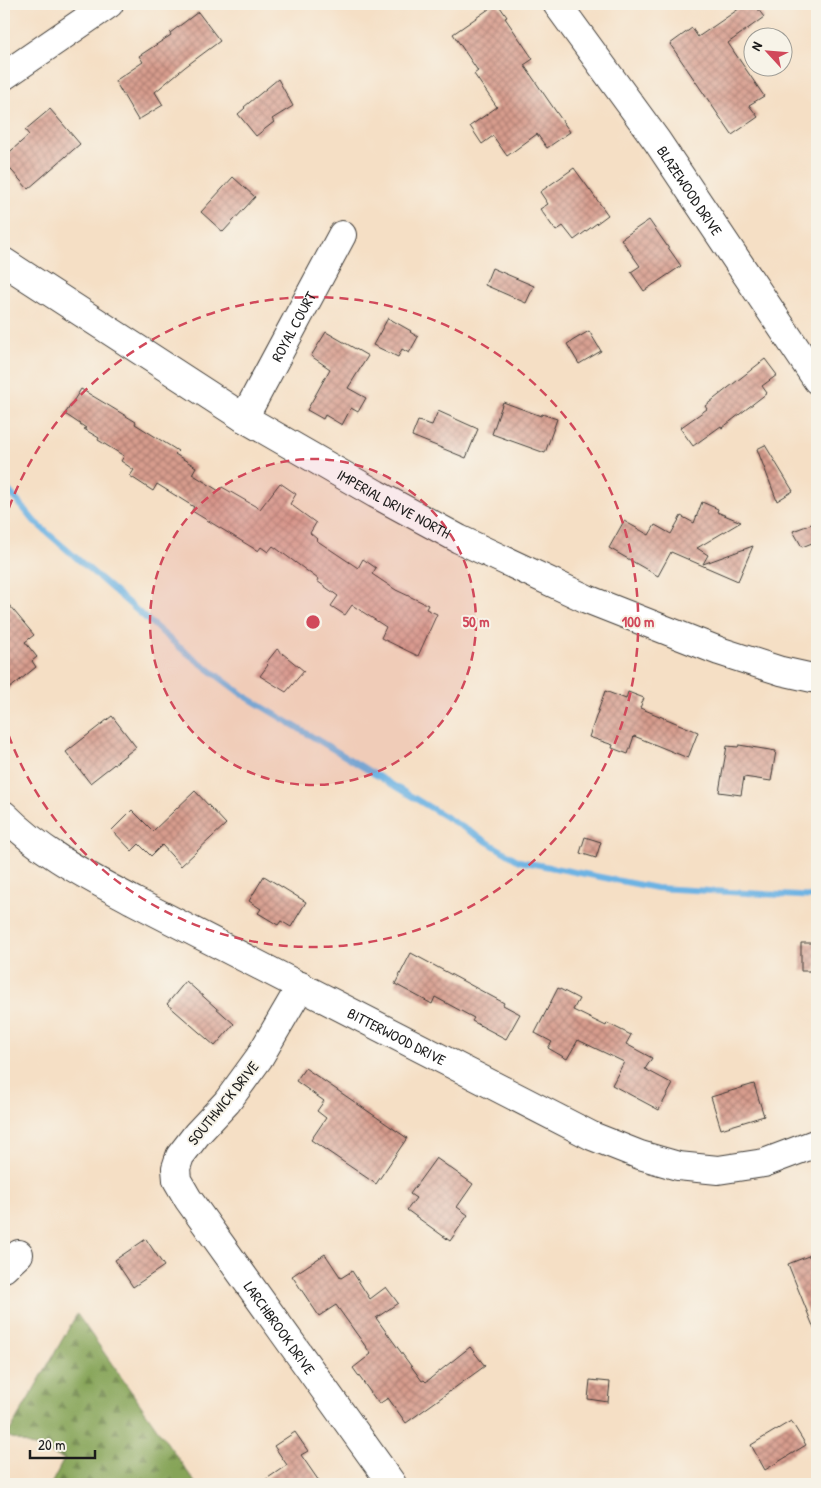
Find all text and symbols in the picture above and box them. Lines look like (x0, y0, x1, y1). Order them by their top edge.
north arrow (744, 28, 794, 78)
text: N (746, 38, 766, 54)
street label: BLAZEWOOD DRIVE (652, 141, 728, 240)
street label: ROYAL COURT (266, 287, 321, 365)
street label: IMPERIAL DRIVE NORTH (334, 464, 454, 543)
text: 50 m (463, 611, 489, 632)
text: 100 m (622, 611, 654, 632)
centre of rings (304, 613, 322, 631)
street label: BITTERWOOD DRIVE (344, 1002, 450, 1070)
street label: SOUTHWICK DRIVE (183, 1056, 264, 1149)
street label: LARCHBROOK DRIVE (239, 1277, 321, 1379)
scale bar (30, 1428, 95, 1460)
text: 20 m (38, 1434, 65, 1455)

